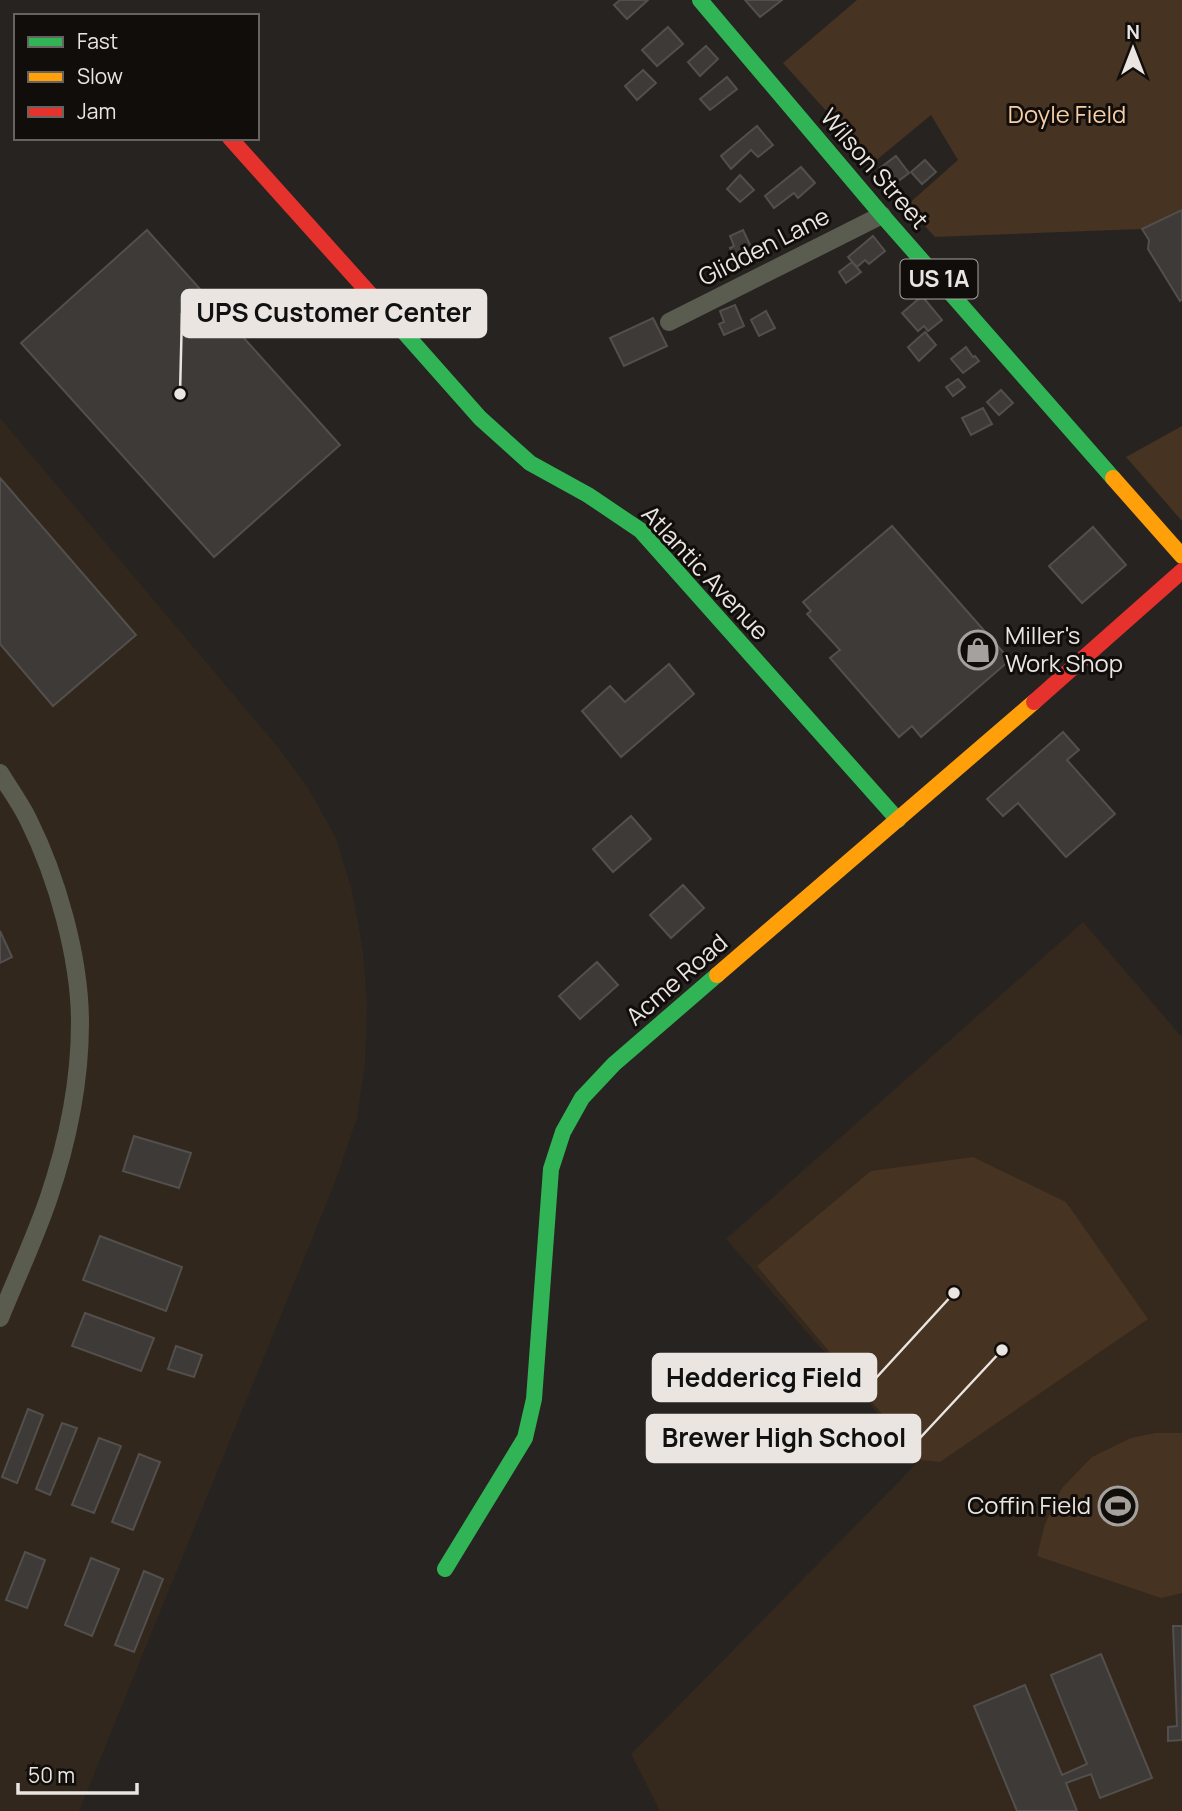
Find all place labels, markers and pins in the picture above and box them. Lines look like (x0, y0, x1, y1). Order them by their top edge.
callout: UPS Customer Center (182, 290, 486, 337)
place label: Miller's Work Shop (1005, 618, 1123, 679)
shop icon: Miller's Work Shop (957, 629, 999, 671)
callout: Heddericg Field (653, 1354, 876, 1401)
callout: Brewer High School (647, 1415, 920, 1462)
sports icon: Coffin Field (1097, 1485, 1139, 1527)
place label: Coffin Field (967, 1488, 1091, 1521)

